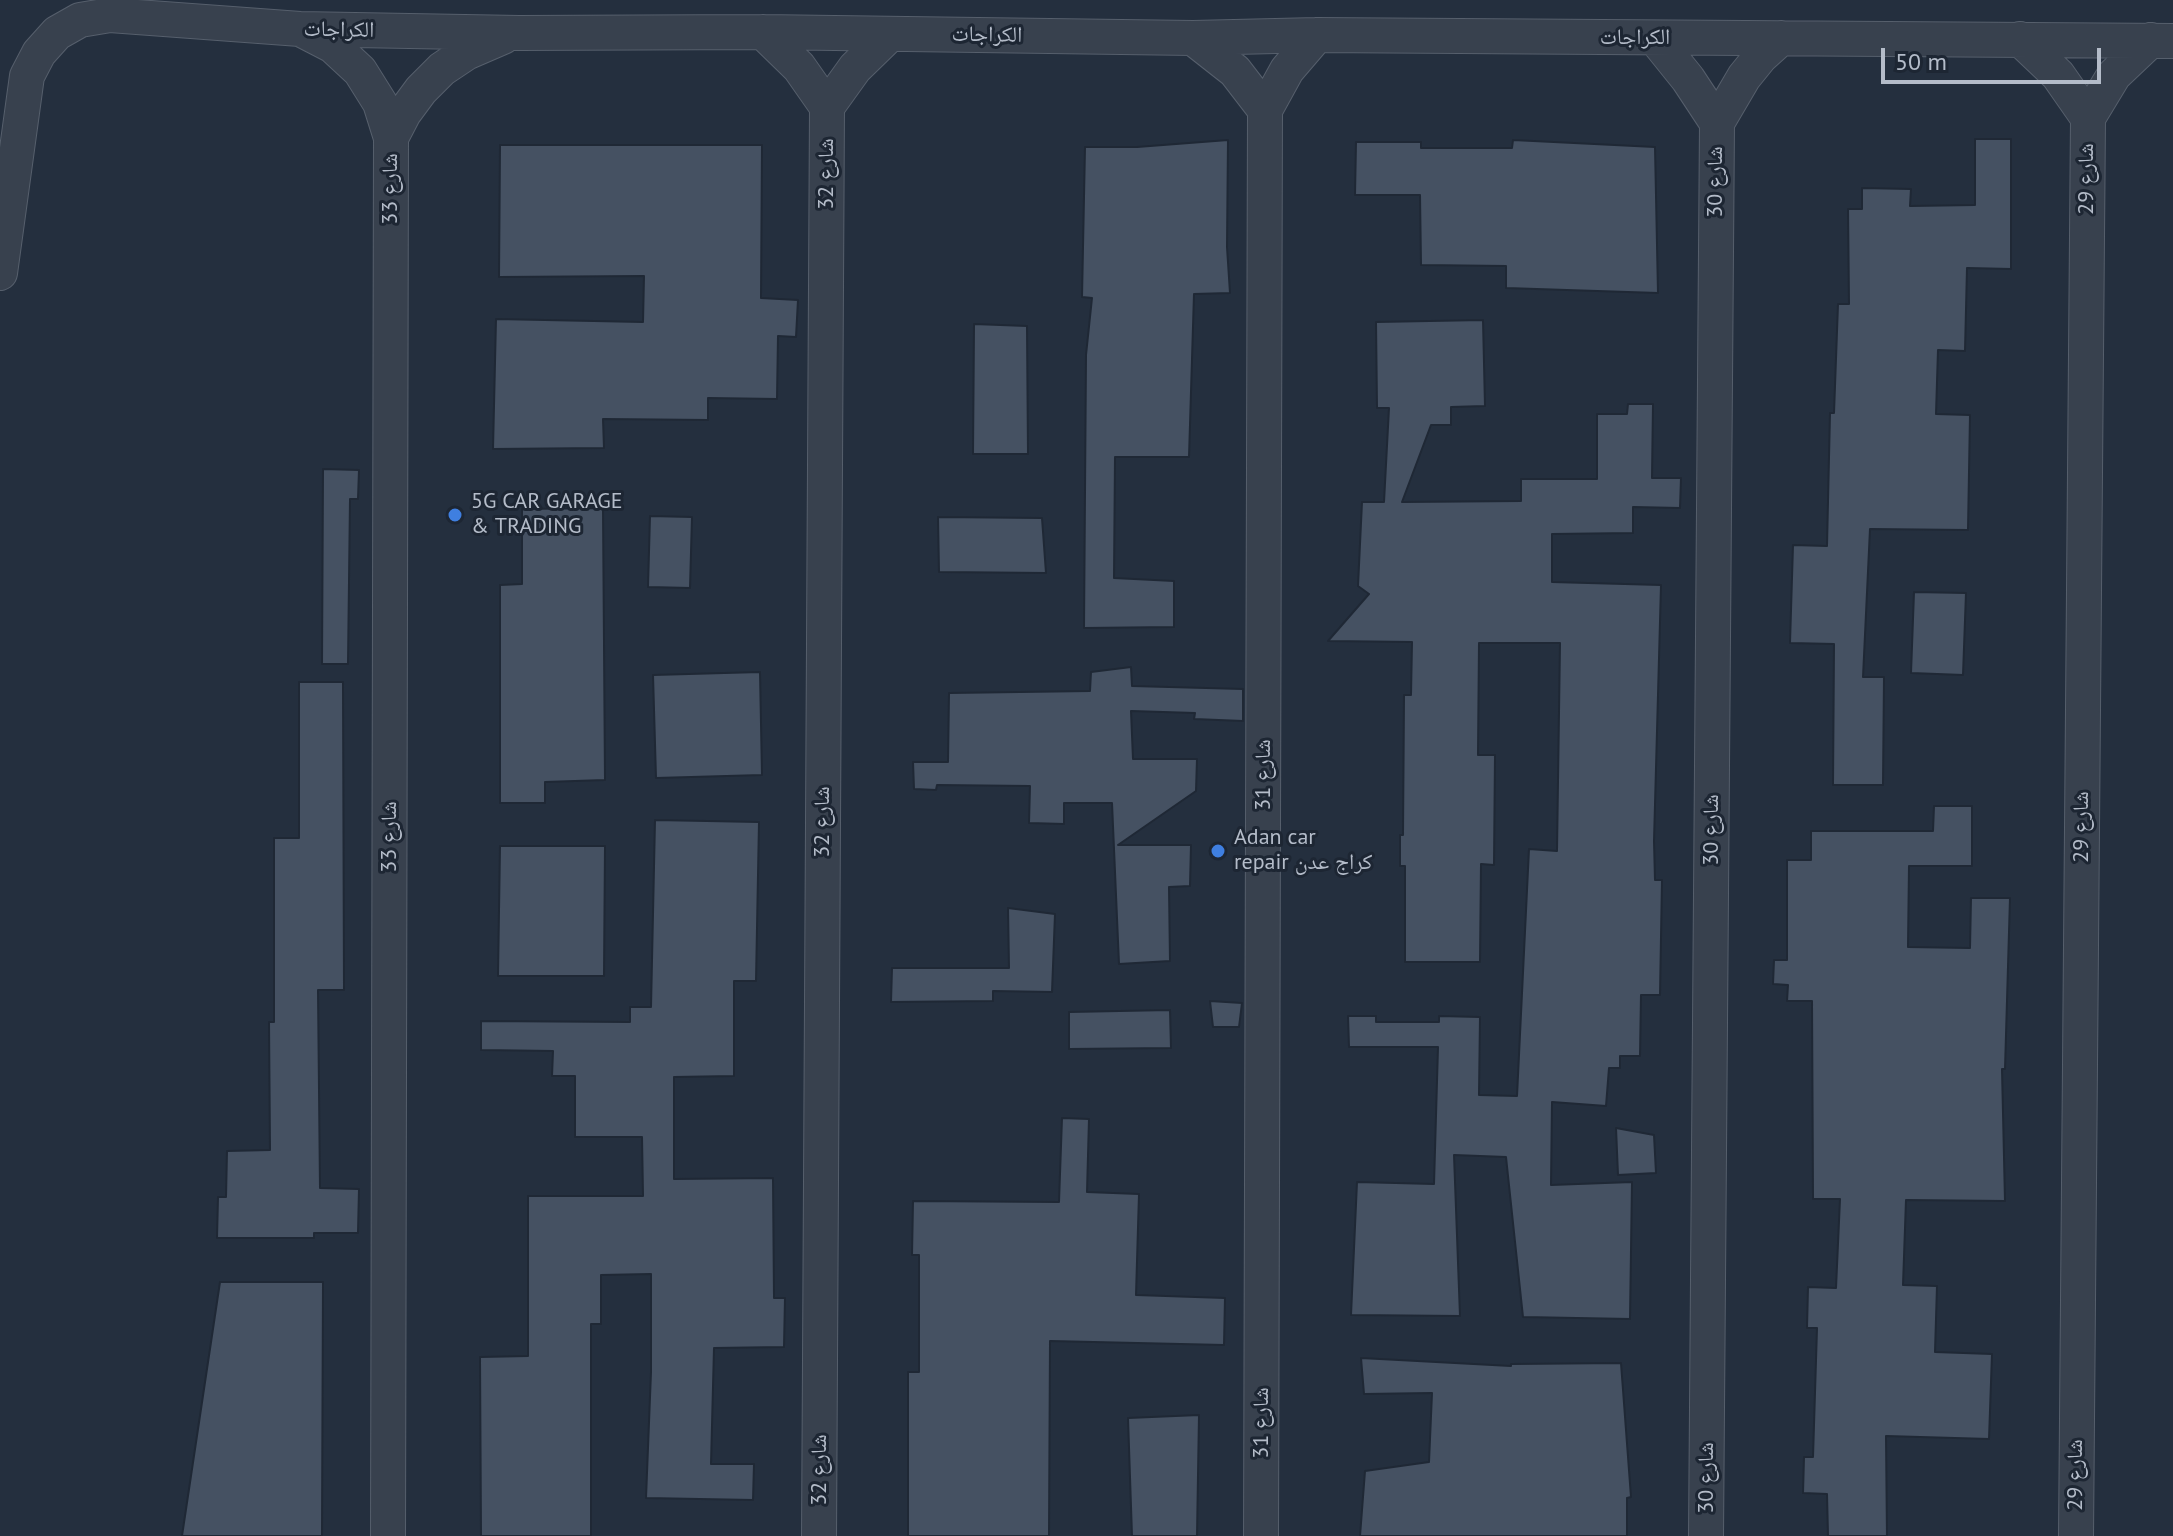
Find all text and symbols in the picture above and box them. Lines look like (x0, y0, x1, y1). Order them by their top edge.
street label: الكراجات (303, 16, 375, 44)
street label: الكراجات (951, 21, 1023, 49)
street label: الكراجات (1600, 25, 1670, 51)
scale bar (1885, 32, 2105, 82)
text: 50 m (1895, 46, 1947, 77)
street label: شارع 32 (814, 138, 840, 210)
street label: شارع 29 (2074, 143, 2100, 215)
street label: شارع 30 (1703, 146, 1729, 218)
street label: شارع 33 (378, 153, 404, 225)
place label: 5G CAR GARAGE & TRADING (471, 489, 623, 540)
marker: 5G CAR GARAGE & TRADING (446, 506, 464, 524)
street label: شارع 31 (1251, 739, 1277, 811)
street label: شارع 32 (810, 786, 836, 858)
street label: شارع 29 (2069, 791, 2095, 863)
street label: شارع 30 (1699, 794, 1725, 866)
street label: شارع 33 (377, 801, 403, 873)
place label: Adan car repair كراج عدن (1234, 825, 1372, 876)
marker: Adan car repair كراج عدن (1209, 842, 1227, 860)
street label: شارع 31 (1249, 1387, 1275, 1459)
street label: شارع 32 (807, 1434, 833, 1506)
street label: شارع 29 (2063, 1439, 2089, 1511)
street label: شارع 30 (1694, 1442, 1720, 1514)

